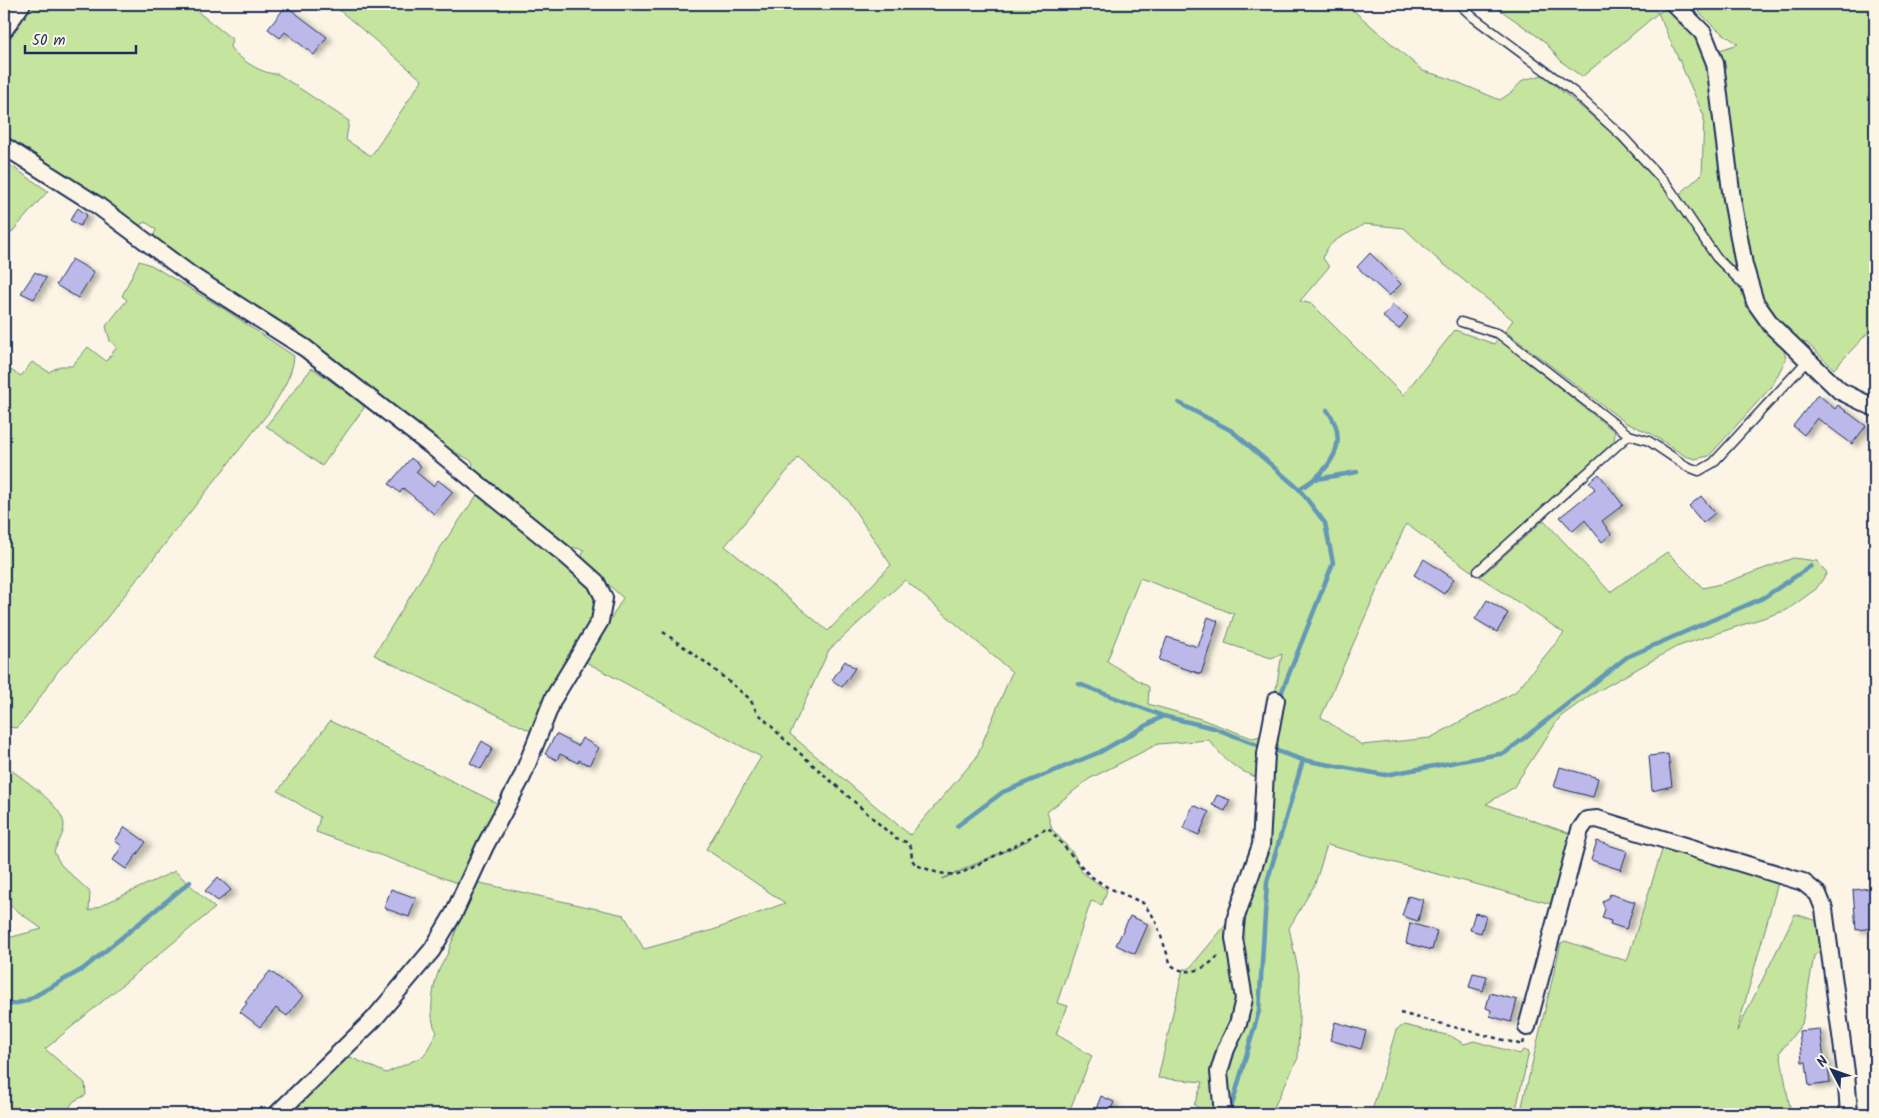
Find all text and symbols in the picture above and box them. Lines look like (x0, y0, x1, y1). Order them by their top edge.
scale bar (25, 22, 136, 54)
text: 50 m (32, 29, 66, 53)
north arrow (1806, 1046, 1856, 1096)
text: N (1812, 1051, 1834, 1073)

